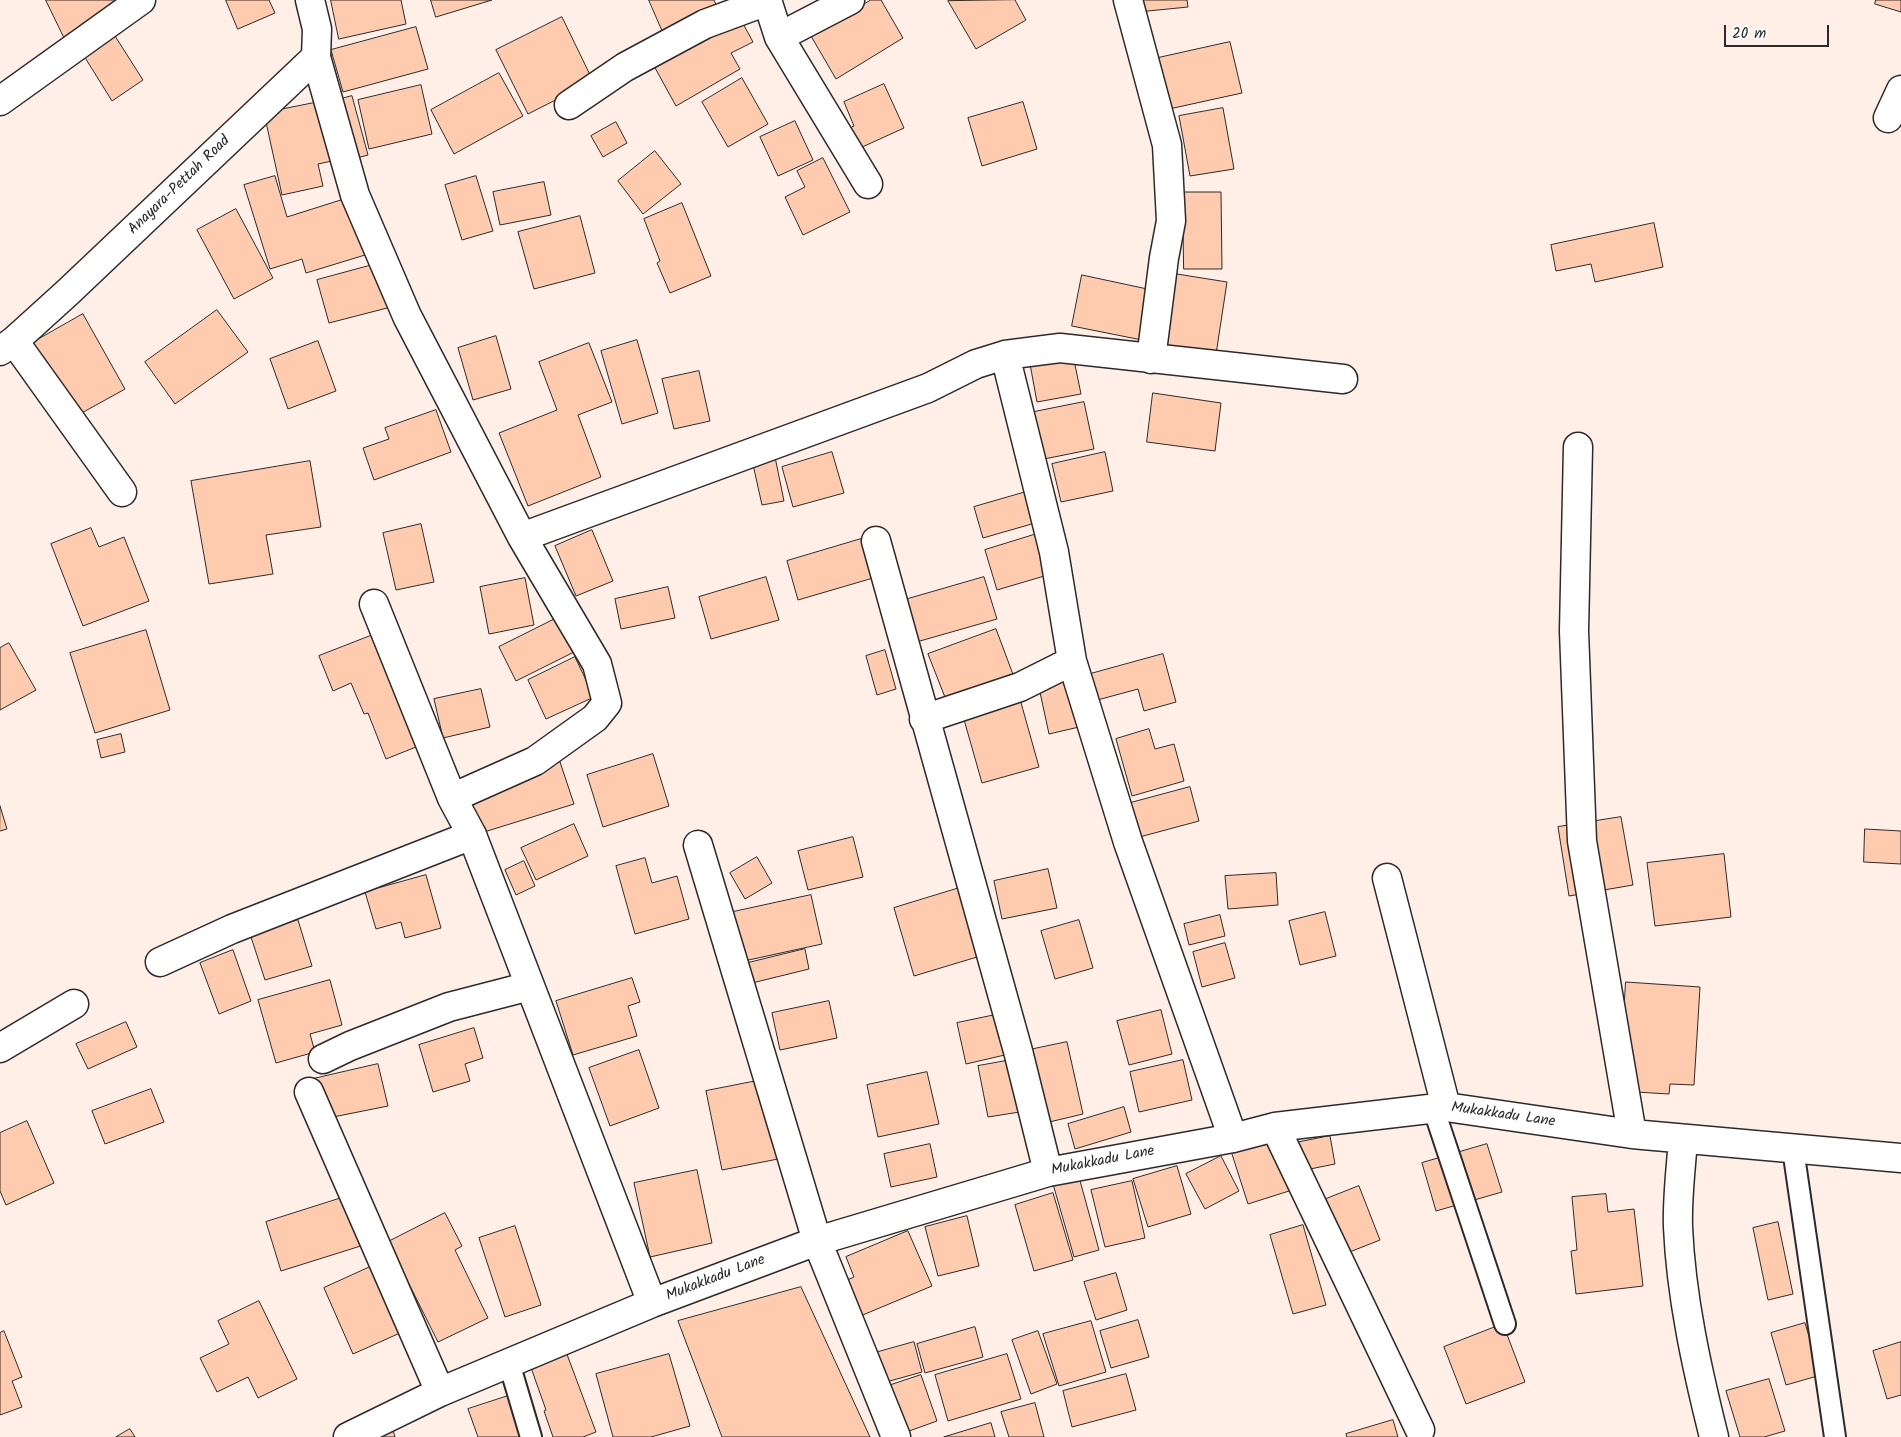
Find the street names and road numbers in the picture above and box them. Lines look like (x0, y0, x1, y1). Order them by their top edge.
street label: Anayara-Pettah Road (125, 133, 235, 239)
street label: Mukakkadu Lane (1450, 1100, 1556, 1132)
street label: Mukakkadu Lane (1050, 1143, 1156, 1181)
street label: Mukakkadu Lane (664, 1252, 768, 1306)

